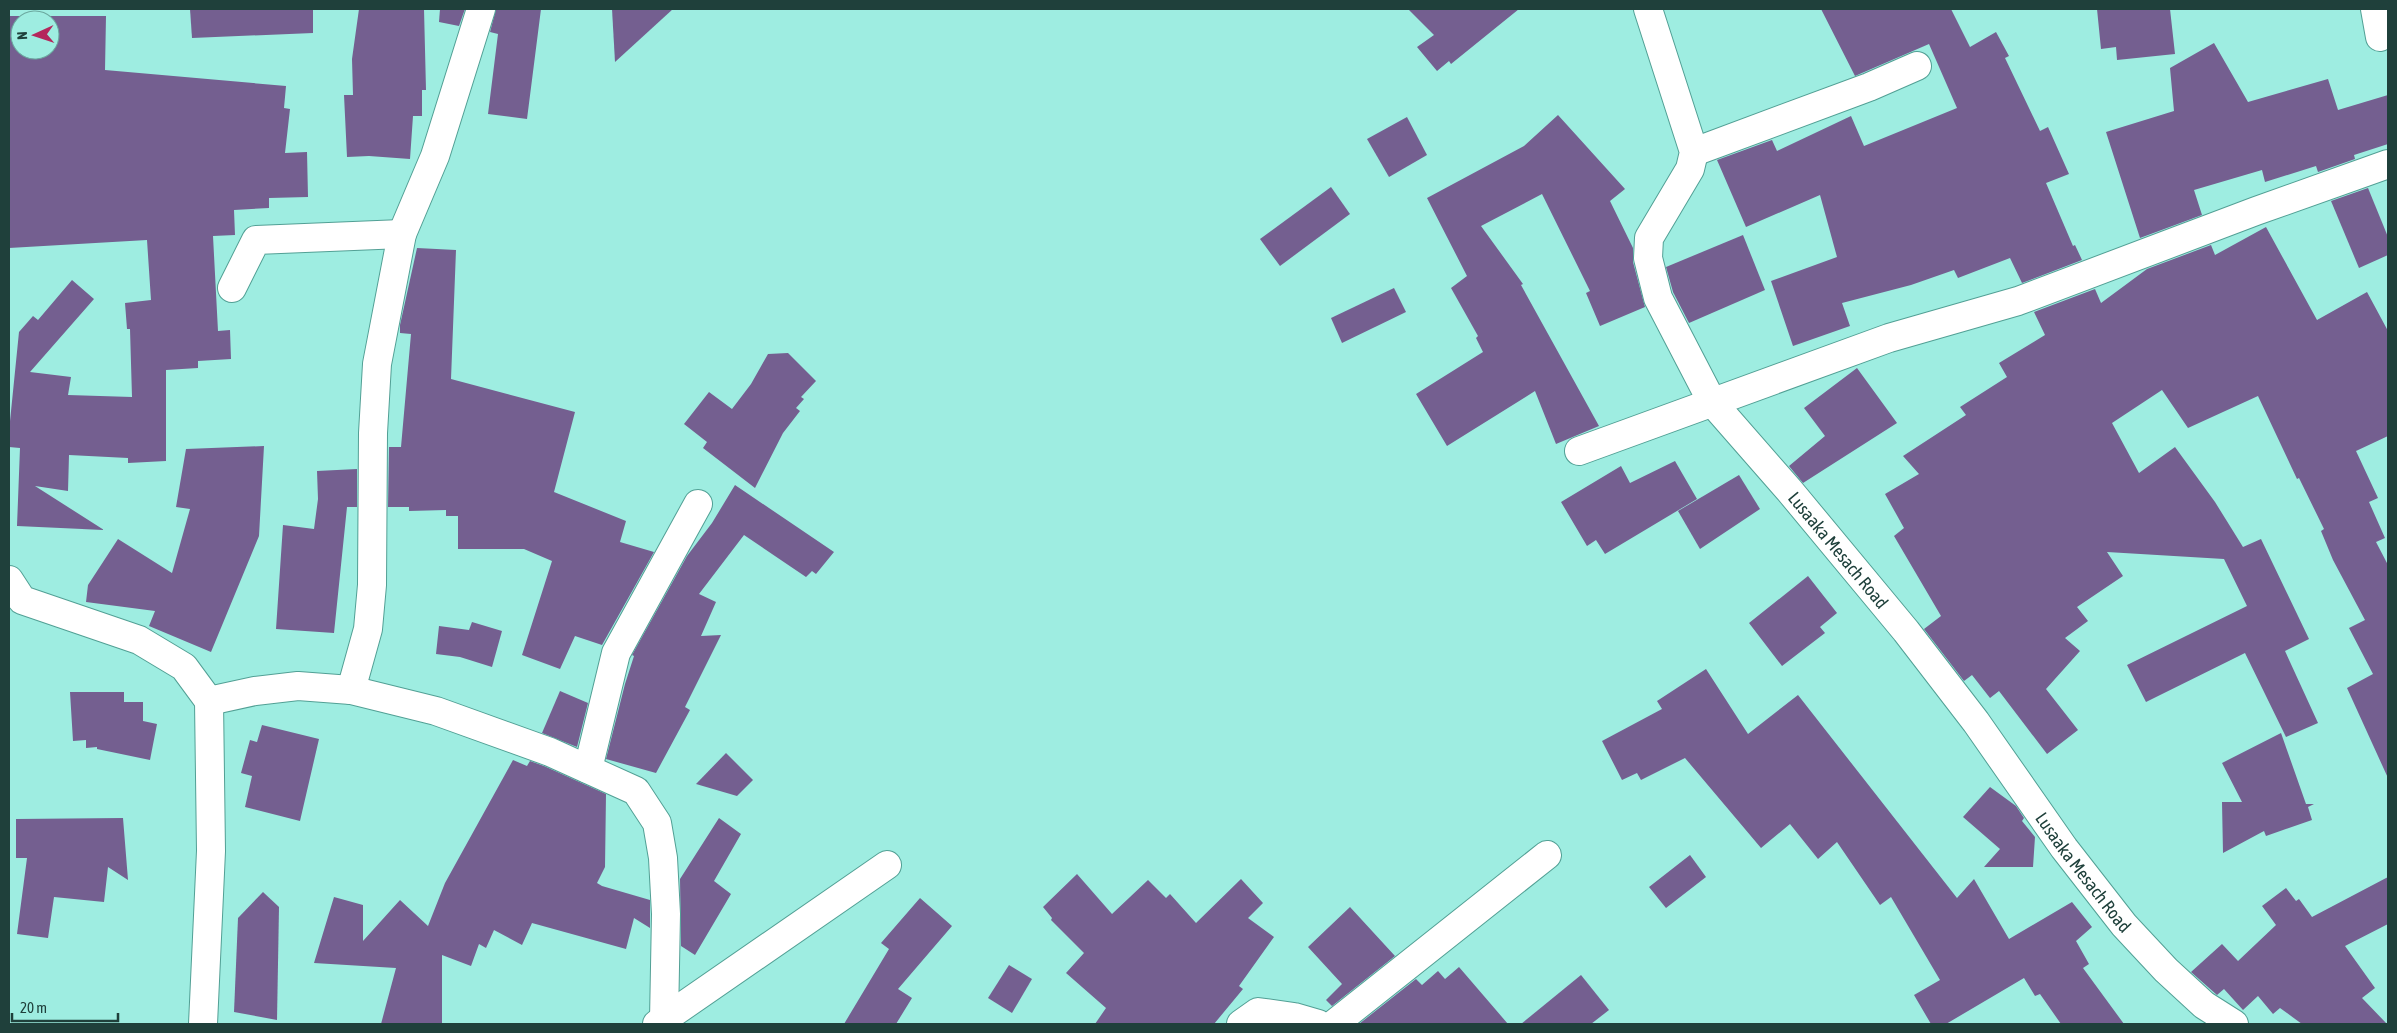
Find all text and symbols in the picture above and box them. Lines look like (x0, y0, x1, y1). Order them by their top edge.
north arrow (10, 10, 60, 60)
text: N (14, 31, 30, 40)
street label: Lusaaka Mesach Road (1784, 487, 1893, 612)
street label: Lusaaka Mesach Road (2032, 808, 2136, 936)
scale bar (12, 990, 119, 1022)
text: 20 m (20, 999, 47, 1016)

